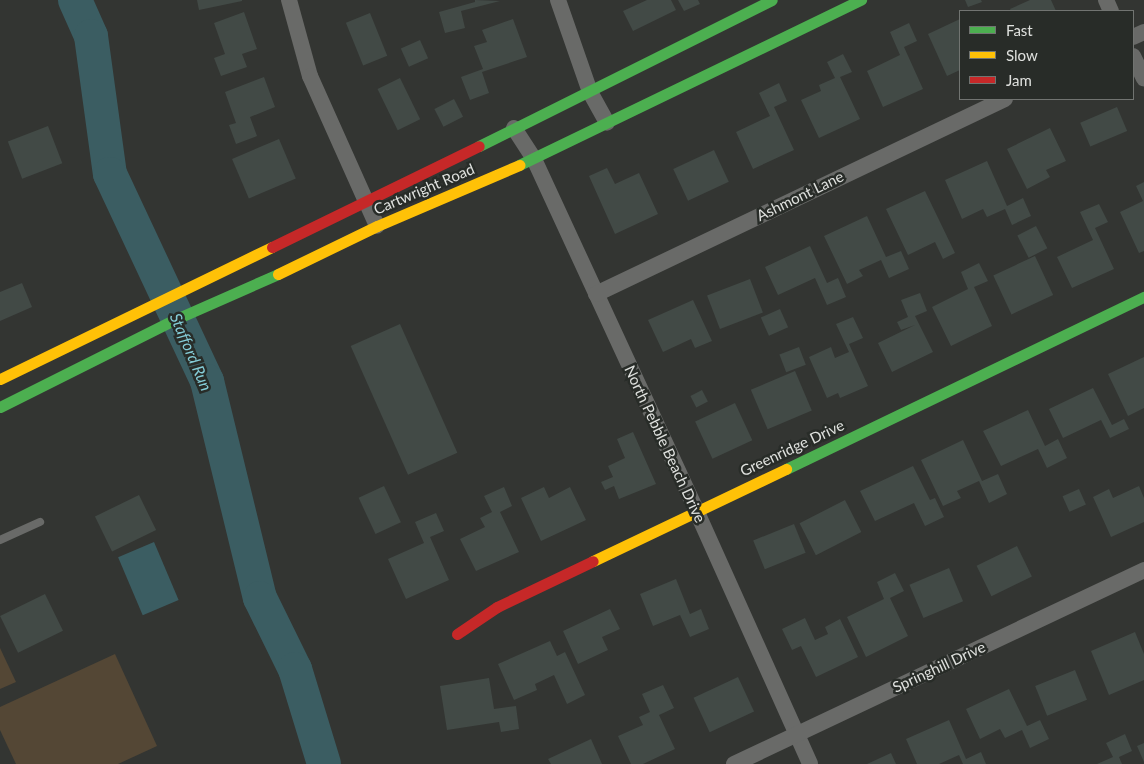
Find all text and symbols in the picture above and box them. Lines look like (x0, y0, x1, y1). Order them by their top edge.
legend (959, 10, 1134, 100)
text: Fast (1006, 21, 1033, 39)
text: Slow (1006, 46, 1038, 64)
text: Jam (1006, 71, 1032, 89)
street label: Cartwright Road (371, 160, 477, 218)
street label: Ashmont Lane (753, 167, 847, 225)
water label: Stafford Run (166, 310, 216, 394)
street label: North Pebble Beach Drive (621, 362, 709, 526)
street label: Greenridge Drive (737, 416, 847, 480)
street label: Springhill Drive (890, 638, 988, 696)

